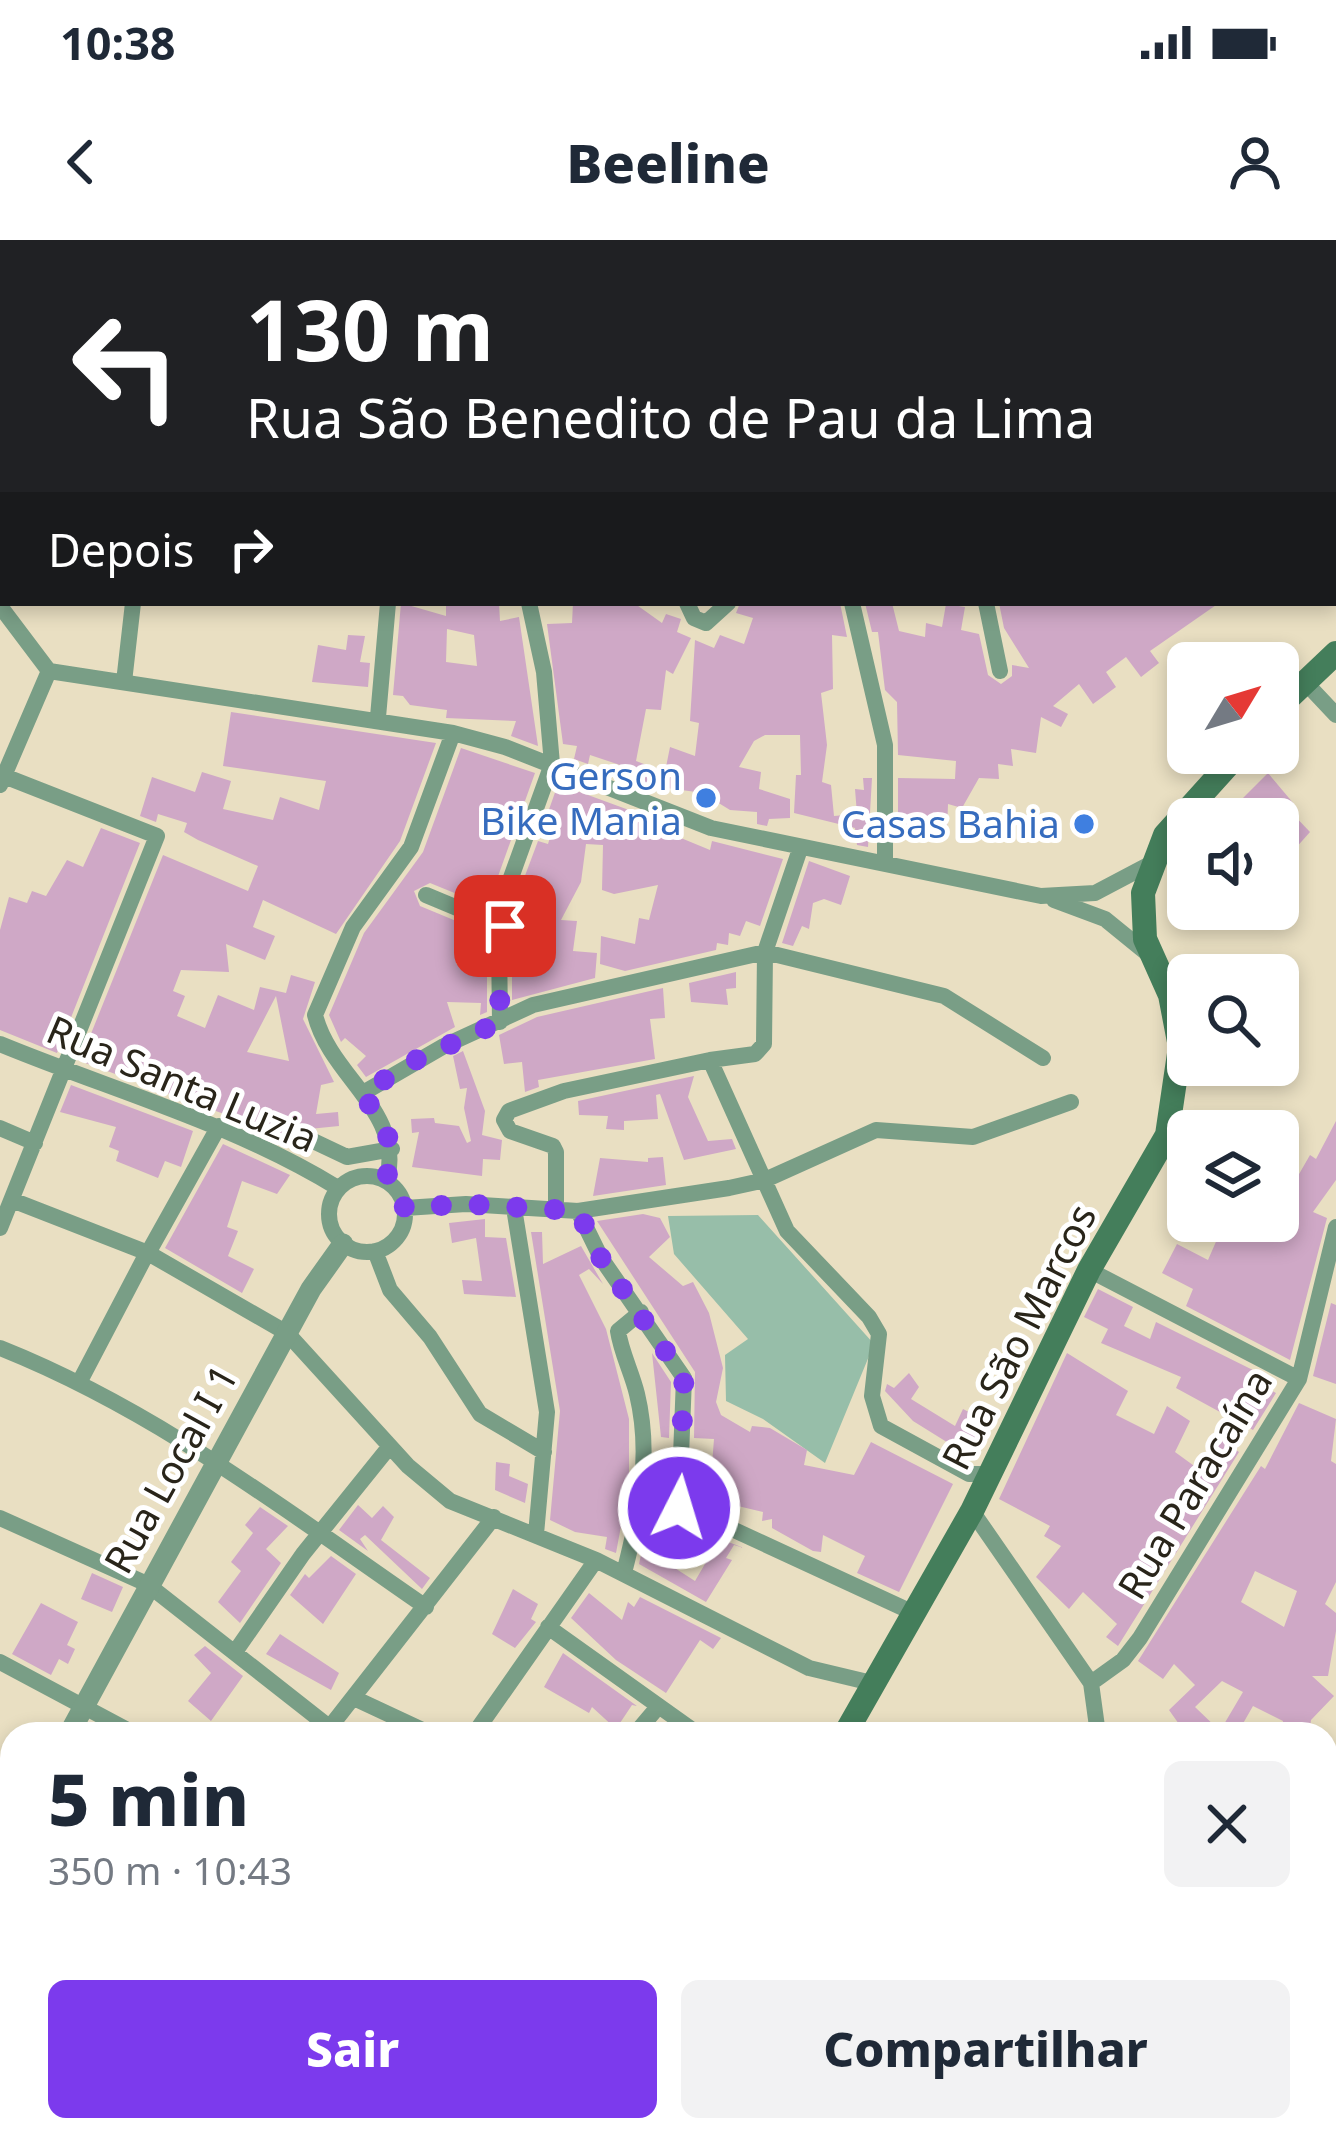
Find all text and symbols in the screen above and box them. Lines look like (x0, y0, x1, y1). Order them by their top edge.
text: 10:38 (60, 12, 176, 73)
text: Beeline (566, 125, 770, 199)
icon: back (48, 129, 114, 195)
icon: person (1222, 129, 1288, 195)
text: 130 m (246, 271, 494, 386)
icon: left (48, 288, 204, 444)
text: Rua São Benedito de Pau da Lima (246, 380, 1095, 454)
icon: right (218, 516, 284, 582)
text: Depois (48, 519, 194, 580)
north arrow (1167, 642, 1299, 774)
map controls (1167, 642, 1299, 1242)
place label: Gerson Bike Mania (480, 748, 682, 846)
marker: Gerson Bike Mania (693, 785, 719, 811)
place label: Casas Bahia (841, 796, 1060, 849)
button: sound (1167, 798, 1299, 930)
marker: Casas Bahia (1071, 811, 1097, 837)
pin (454, 875, 556, 977)
icon: arrive (472, 893, 538, 959)
button: search (1167, 954, 1299, 1086)
street label: Rua Santa Luzia (39, 1002, 326, 1163)
button: layers (1167, 1110, 1299, 1242)
street label: Rua São Marcos (928, 1195, 1107, 1478)
street label: Rua Local I 1 (91, 1354, 249, 1582)
street label: Rua Paracaína (1104, 1358, 1283, 1608)
position arrow (616, 1445, 742, 1571)
text: 5 min (48, 1749, 249, 1847)
button: close (1164, 1761, 1290, 1887)
text: 350 m · 10:43 (48, 1843, 292, 1896)
button: Sair (48, 1980, 657, 2118)
button: Compartilhar (681, 1980, 1290, 2118)

